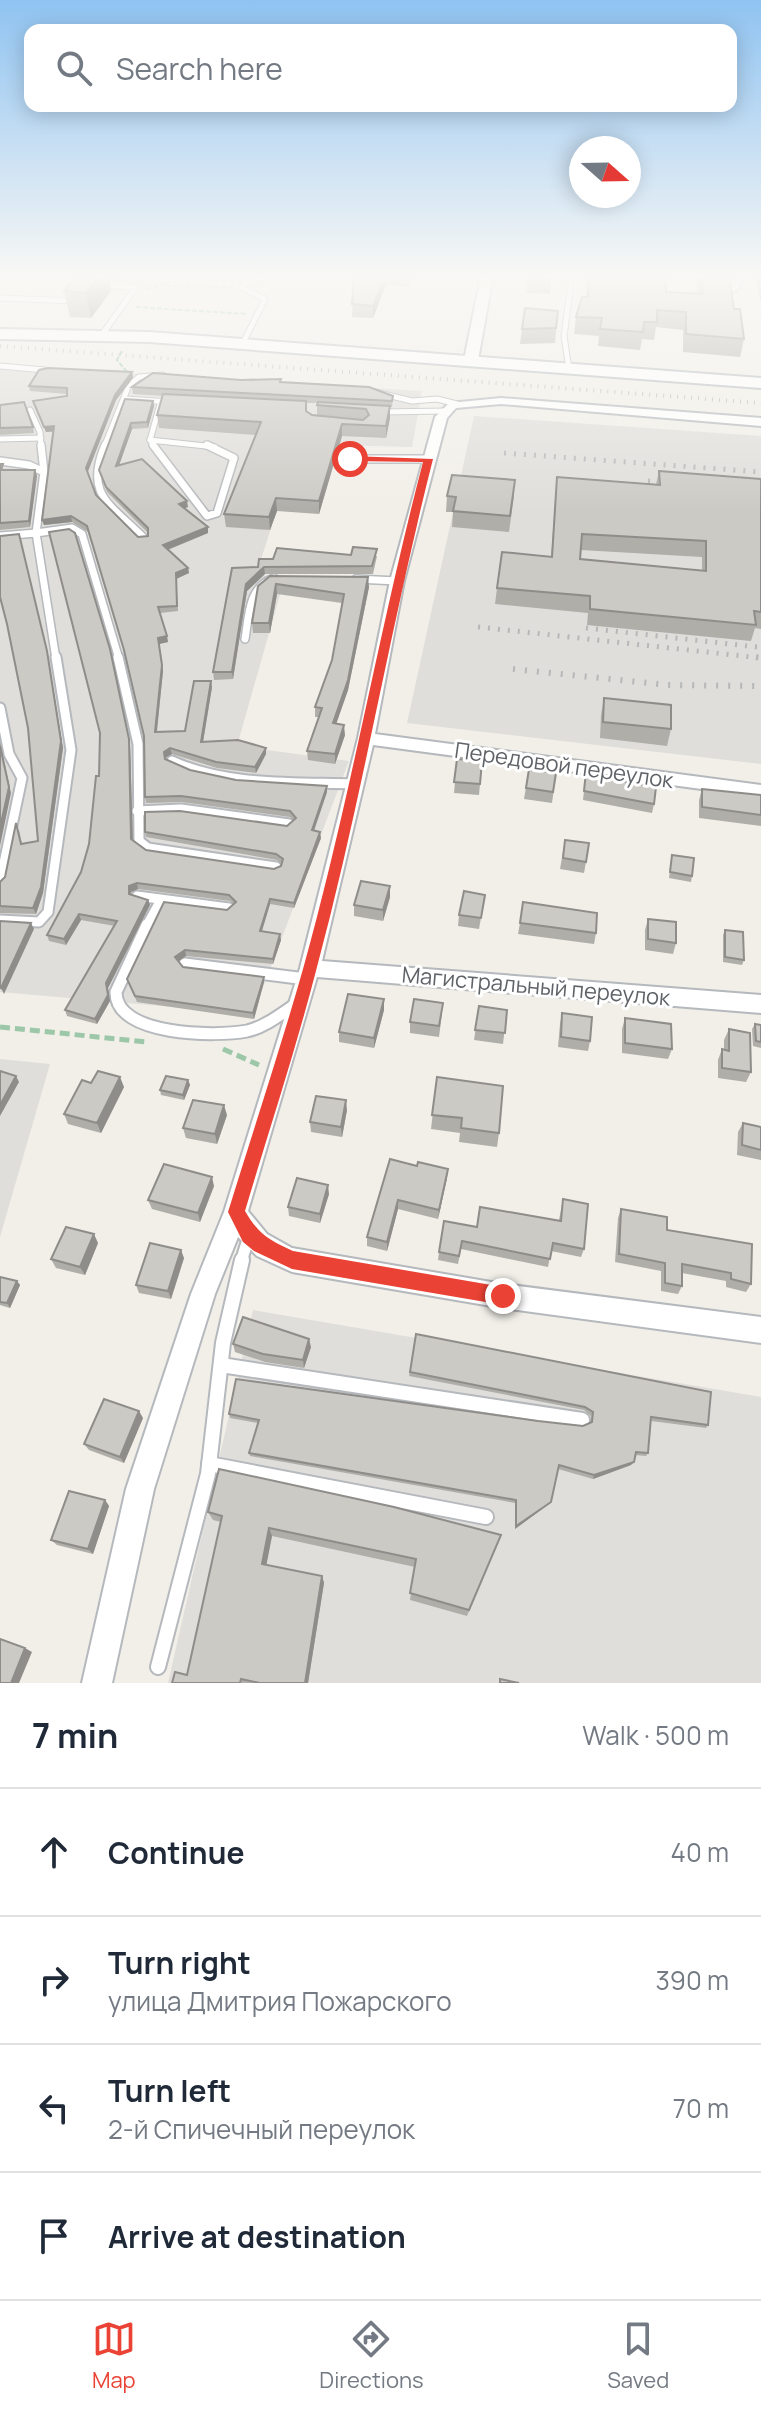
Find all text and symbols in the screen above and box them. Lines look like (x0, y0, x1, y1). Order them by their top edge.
search box (24, 24, 737, 112)
icon: search (52, 46, 96, 90)
text: Search here (116, 48, 283, 89)
north arrow (569, 136, 641, 208)
route start (332, 441, 368, 477)
street label: Передовой переулок (453, 735, 676, 795)
street label: Магистральный переулок (401, 959, 673, 1013)
route end (485, 1278, 521, 1314)
text: 7 min (32, 1712, 118, 1758)
text: Walk · 500 m (582, 1717, 729, 1753)
icon: ahead (32, 1830, 76, 1874)
text: Continue (108, 1832, 244, 1873)
text: 40 m (671, 1834, 729, 1870)
text: Turn right (108, 1942, 251, 1983)
icon: right (32, 1958, 76, 2002)
text: 390 m (655, 1962, 729, 1998)
text: улица Дмитрия Пожарского (108, 1983, 452, 2019)
text: Turn left (108, 2070, 231, 2111)
icon: left (32, 2086, 76, 2130)
text: 70 m (673, 2090, 729, 2126)
text: 2-й Спичечный переулок (108, 2111, 415, 2147)
icon: arrive (32, 2214, 76, 2258)
text: Arrive at destination (108, 2216, 406, 2257)
tab: Map (92, 2317, 136, 2395)
tab: Directions (319, 2317, 424, 2395)
tab: Saved (607, 2317, 669, 2395)

